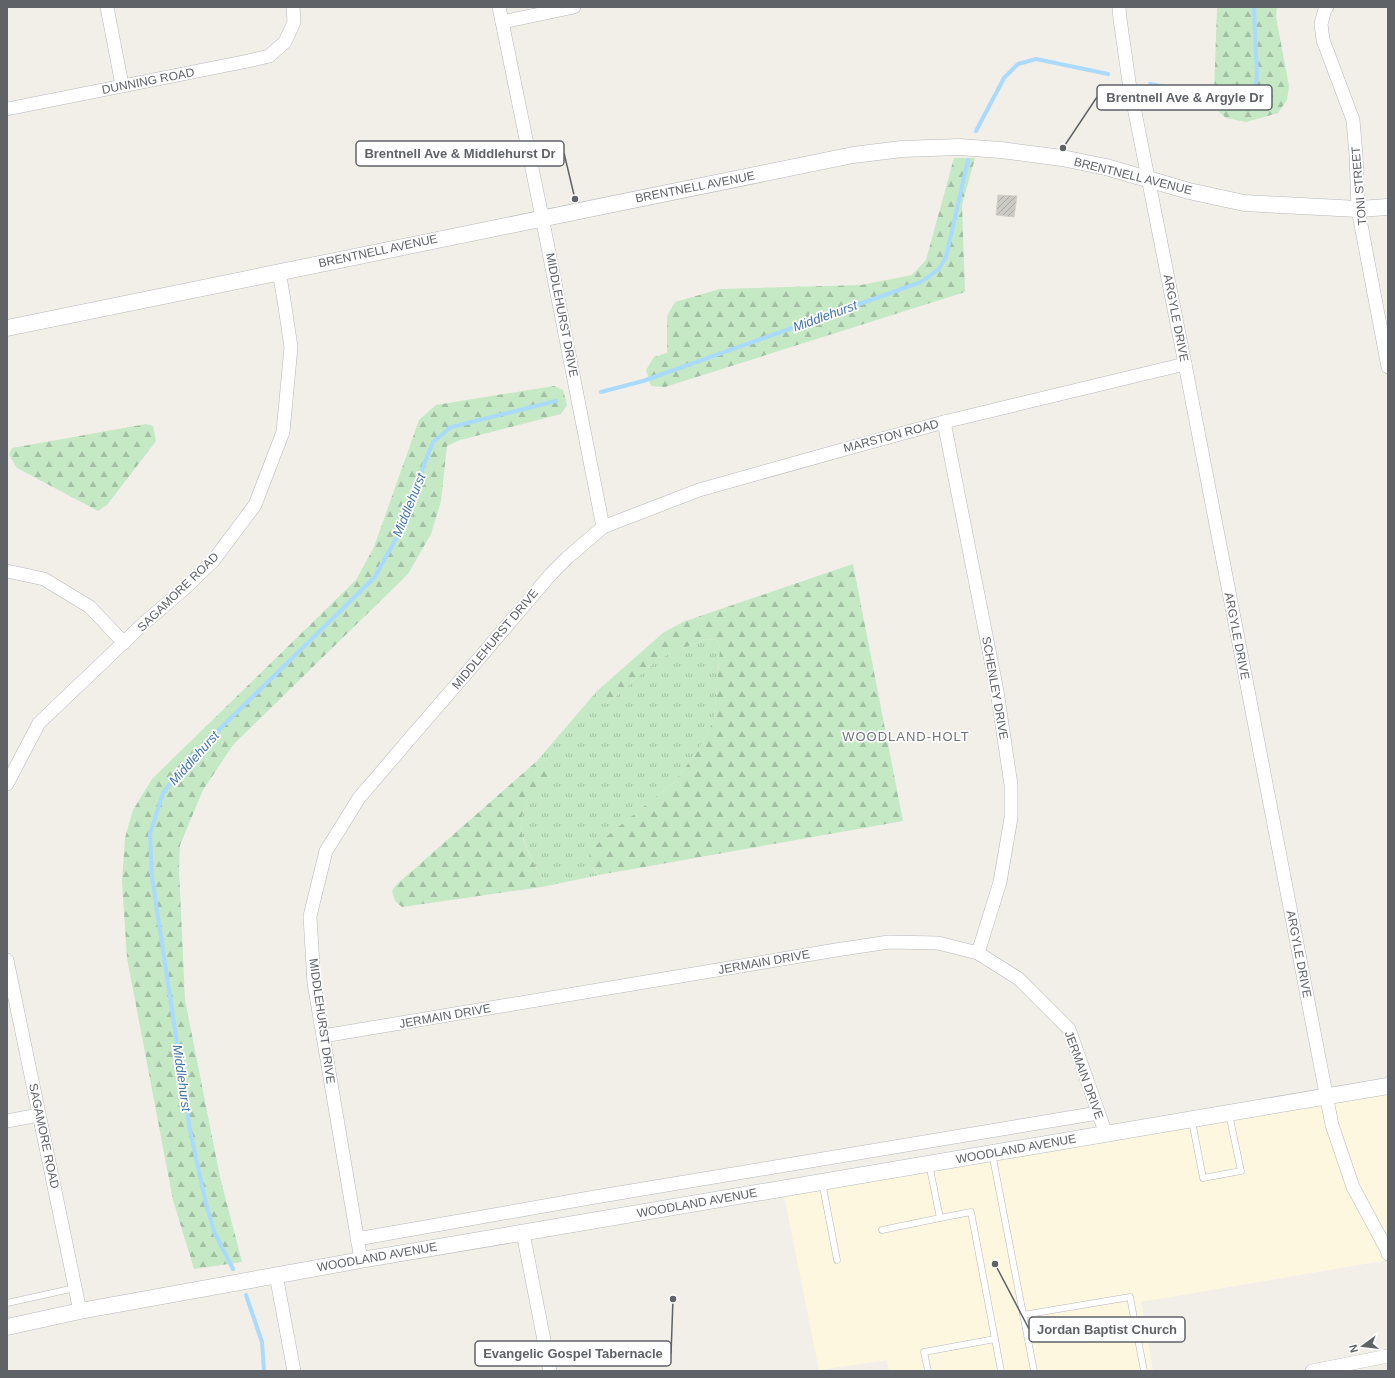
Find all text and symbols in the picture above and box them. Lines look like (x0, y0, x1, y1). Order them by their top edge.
street label: DUNNING ROAD (101, 65, 196, 97)
callout: Brentnell Ave & Argyle Dr (1097, 85, 1272, 110)
text: Brentnell Ave & Argyle Dr (1106, 90, 1264, 105)
callout: Brentnell Ave & Middlehurst Dr (356, 141, 564, 166)
street label: TONI STREET (1349, 145, 1369, 226)
text: Brentnell Ave & Middlehurst Dr (364, 146, 556, 161)
street label: BRENTNELL AVENUE (1072, 155, 1194, 197)
street label: BRENTNELL AVENUE (634, 169, 756, 205)
street label: BRENTNELL AVENUE (317, 232, 439, 270)
street label: MIDDLEHURST DRIVE (543, 252, 581, 378)
street label: ARGYLE DRIVE (1161, 273, 1191, 363)
water label: Middlehurst (791, 297, 860, 335)
street label: MARSTON ROAD (842, 416, 940, 455)
water label: Middlehurst (389, 470, 429, 539)
street label: SAGAMORE ROAD (135, 549, 222, 634)
street label: MIDDLEHURST DRIVE (449, 586, 541, 692)
street label: ARGYLE DRIVE (1222, 591, 1252, 681)
street label: SCHENLEY DRIVE (979, 635, 1011, 741)
water label: Middlehurst (166, 727, 223, 788)
district label: WOODLAND-HOLT (842, 729, 970, 744)
street label: ARGYLE DRIVE (1284, 909, 1314, 999)
street label: JERMAIN DRIVE (717, 947, 811, 977)
street label: MIDDLEHURST DRIVE (306, 957, 338, 1085)
street label: JERMAIN DRIVE (398, 1001, 492, 1031)
street label: JERMAIN DRIVE (1062, 1029, 1106, 1121)
water label: Middlehurst (170, 1044, 194, 1114)
street label: SAGAMORE ROAD (26, 1082, 62, 1190)
street label: WOODLAND AVENUE (955, 1132, 1077, 1166)
street label: WOODLAND AVENUE (636, 1186, 758, 1220)
street label: WOODLAND AVENUE (316, 1240, 438, 1274)
callout: Jordan Baptist Church (1029, 1317, 1185, 1342)
text: Jordan Baptist Church (1037, 1322, 1177, 1337)
north arrow (1343, 1326, 1383, 1366)
callout: Evangelic Gospel Tabernacle (475, 1341, 671, 1366)
text: N (1347, 1343, 1360, 1354)
text: Evangelic Gospel Tabernacle (483, 1346, 663, 1361)

